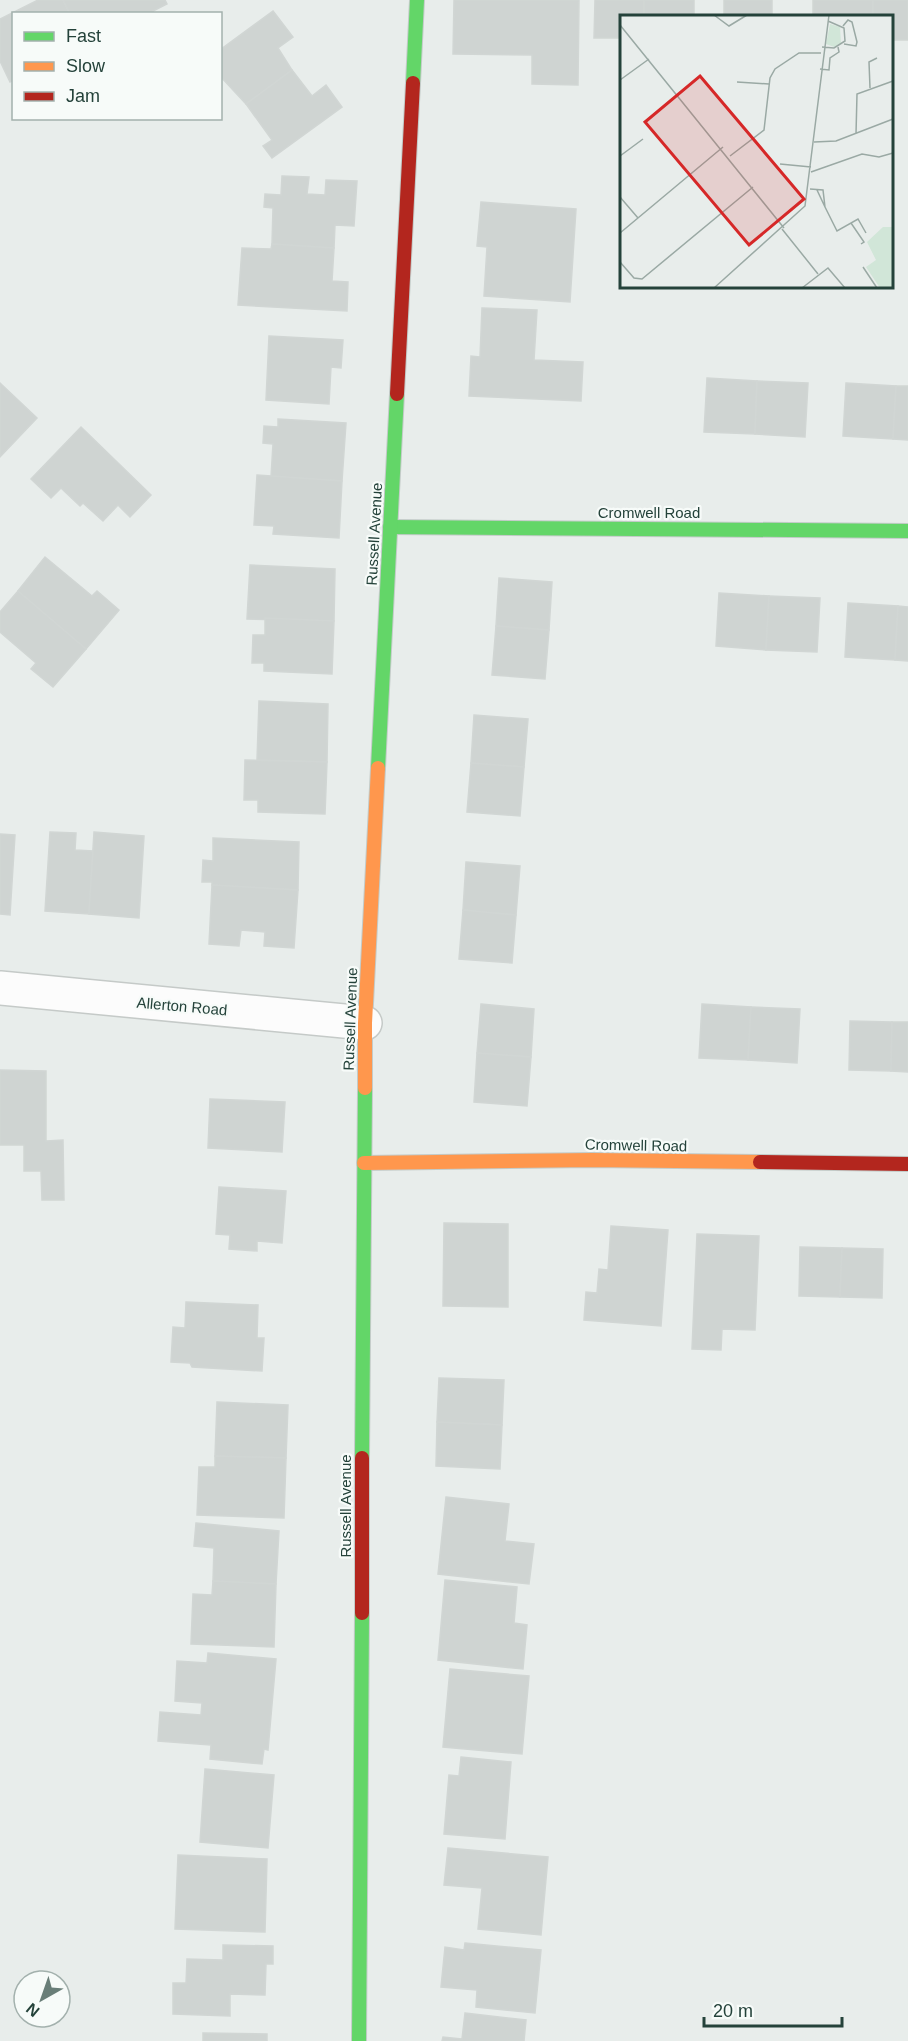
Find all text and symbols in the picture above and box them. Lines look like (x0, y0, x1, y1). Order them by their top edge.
legend (12, 12, 222, 120)
inset map (620, 15, 893, 288)
text: Fast (66, 26, 101, 46)
text: Slow (66, 56, 106, 76)
text: Jam (66, 86, 100, 106)
street label: Russell Avenue (363, 482, 385, 586)
street label: Cromwell Road (598, 504, 700, 521)
street label: Russell Avenue (340, 967, 360, 1071)
street label: Allerton Road (136, 994, 228, 1018)
street label: Cromwell Road (585, 1136, 687, 1154)
street label: Russell Avenue (337, 1454, 354, 1558)
north arrow (12, 1969, 72, 2029)
scale bar (704, 1990, 842, 2028)
text: N (23, 2000, 43, 2020)
text: 20 m (713, 2001, 753, 2021)

